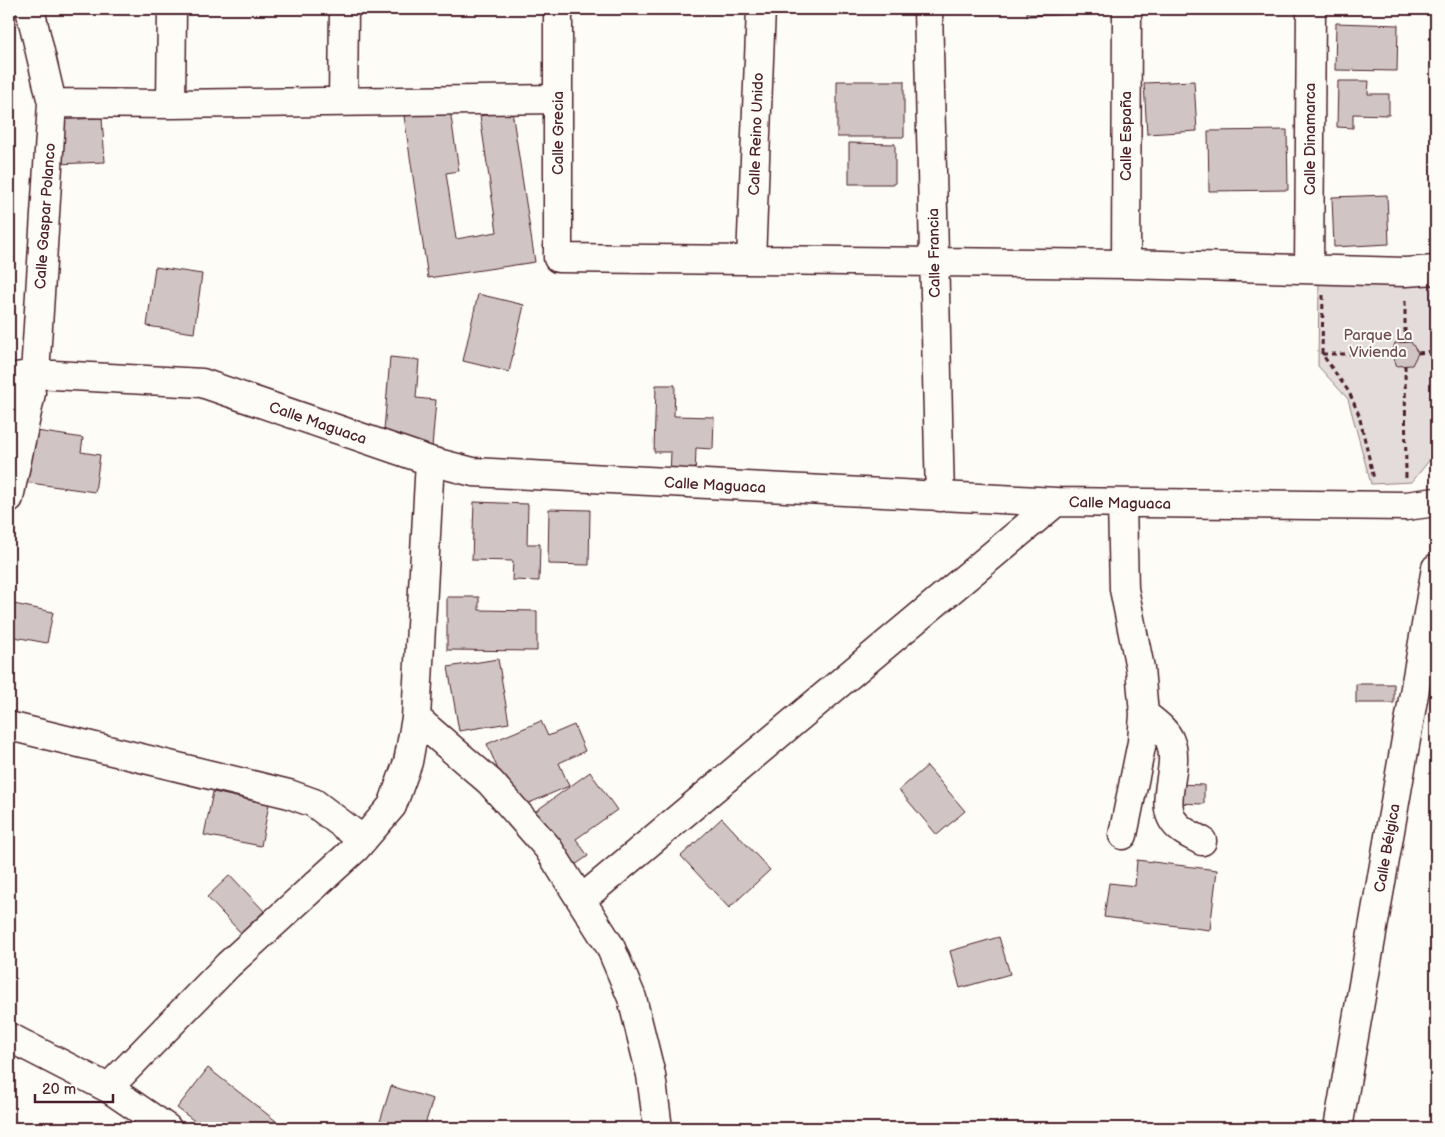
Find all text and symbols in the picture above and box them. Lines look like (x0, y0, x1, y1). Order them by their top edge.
street label: Calle Reino Unido (745, 72, 768, 196)
street label: Calle Dinamarca (1301, 83, 1320, 195)
street label: Calle Grecia (549, 91, 568, 175)
street label: Calle España (1117, 91, 1136, 181)
street label: Calle Gaspar Polanco (31, 142, 60, 290)
street label: Calle Francia (924, 208, 945, 298)
park label: Parque La Vivienda (1343, 326, 1413, 362)
street label: Calle Maguaca (266, 398, 369, 449)
street label: Calle Maguaca (663, 473, 766, 498)
street label: Calle Maguaca (1069, 493, 1171, 514)
street label: Calle Bélgica (1370, 802, 1405, 894)
scale bar (35, 1072, 112, 1104)
text: 20 m (42, 1080, 76, 1099)

